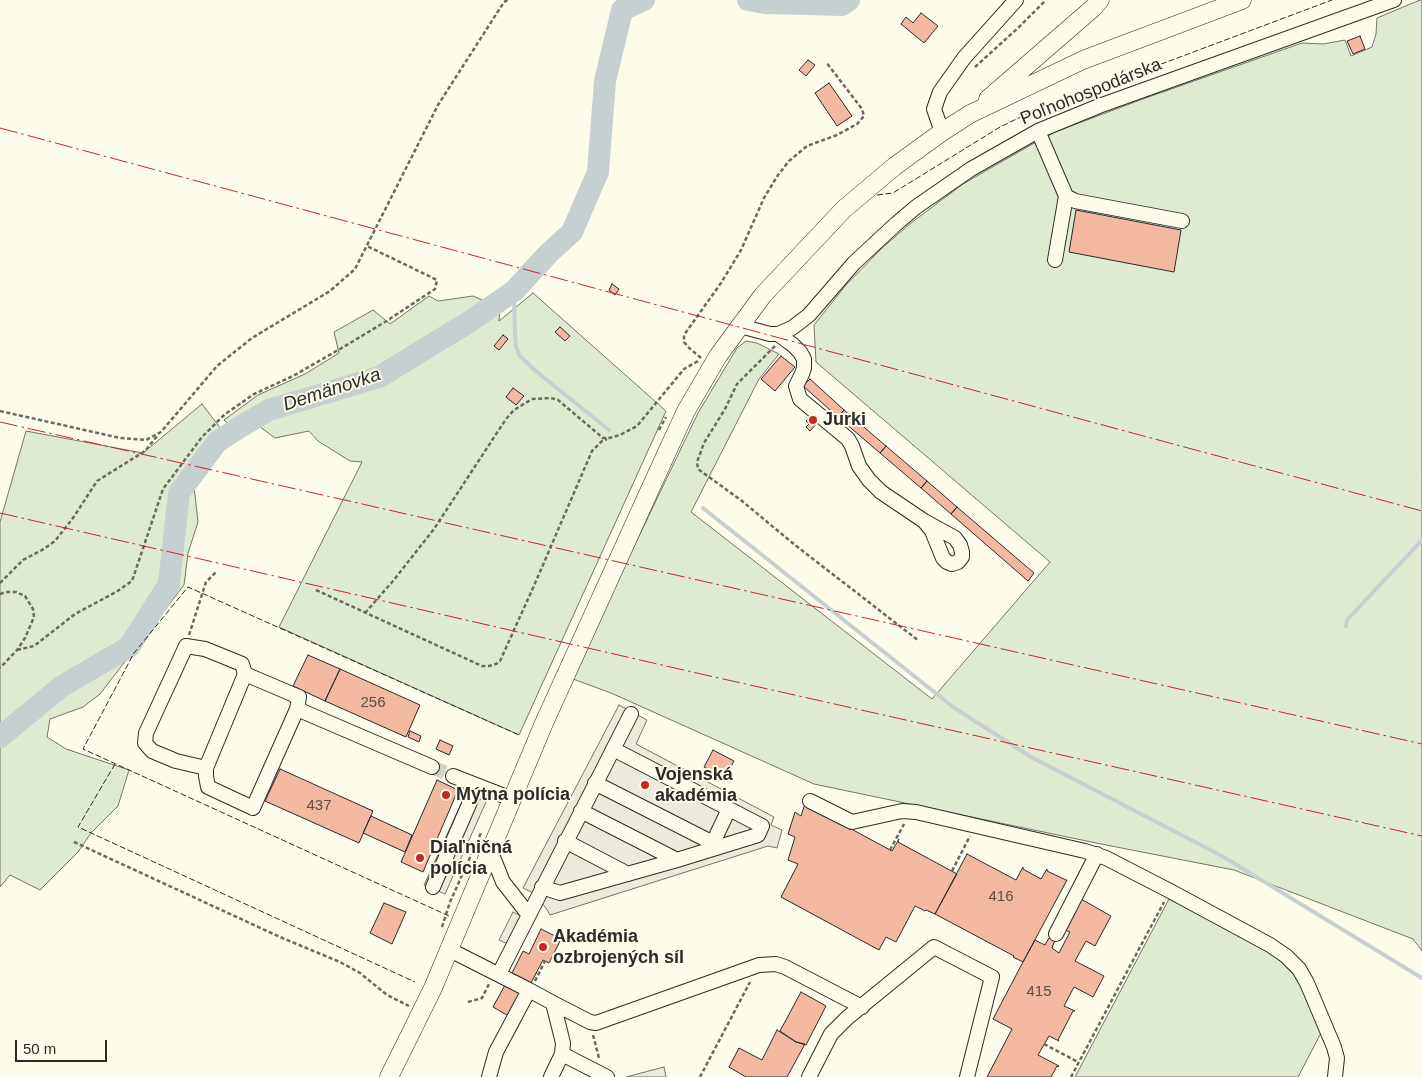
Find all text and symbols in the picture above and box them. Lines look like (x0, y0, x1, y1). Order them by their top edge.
street label: Poľnohospodárska (1017, 54, 1165, 130)
water label: Demänovka (280, 363, 384, 417)
place label: Jurki (823, 409, 866, 431)
marker: Jurki (807, 414, 819, 426)
house number: 256 (360, 694, 386, 712)
place label: Vojenská akadémia (655, 764, 737, 806)
marker: Vojenská akadémia (639, 779, 651, 791)
place label: Mýtna polícia (456, 784, 570, 806)
marker: Mýtna polícia (440, 789, 452, 801)
house number: 437 (306, 797, 332, 815)
place label: Diaľničná polícia (430, 837, 512, 880)
marker: Diaľničná polícia (414, 852, 426, 864)
house number: 416 (988, 888, 1014, 906)
place label: Akadémia ozbrojených síl (553, 926, 684, 969)
marker: Akadémia ozbrojených síl (537, 941, 549, 953)
house number: 415 (1026, 983, 1052, 1001)
scale bar (18, 1030, 110, 1062)
text: 50 m (23, 1040, 56, 1057)

